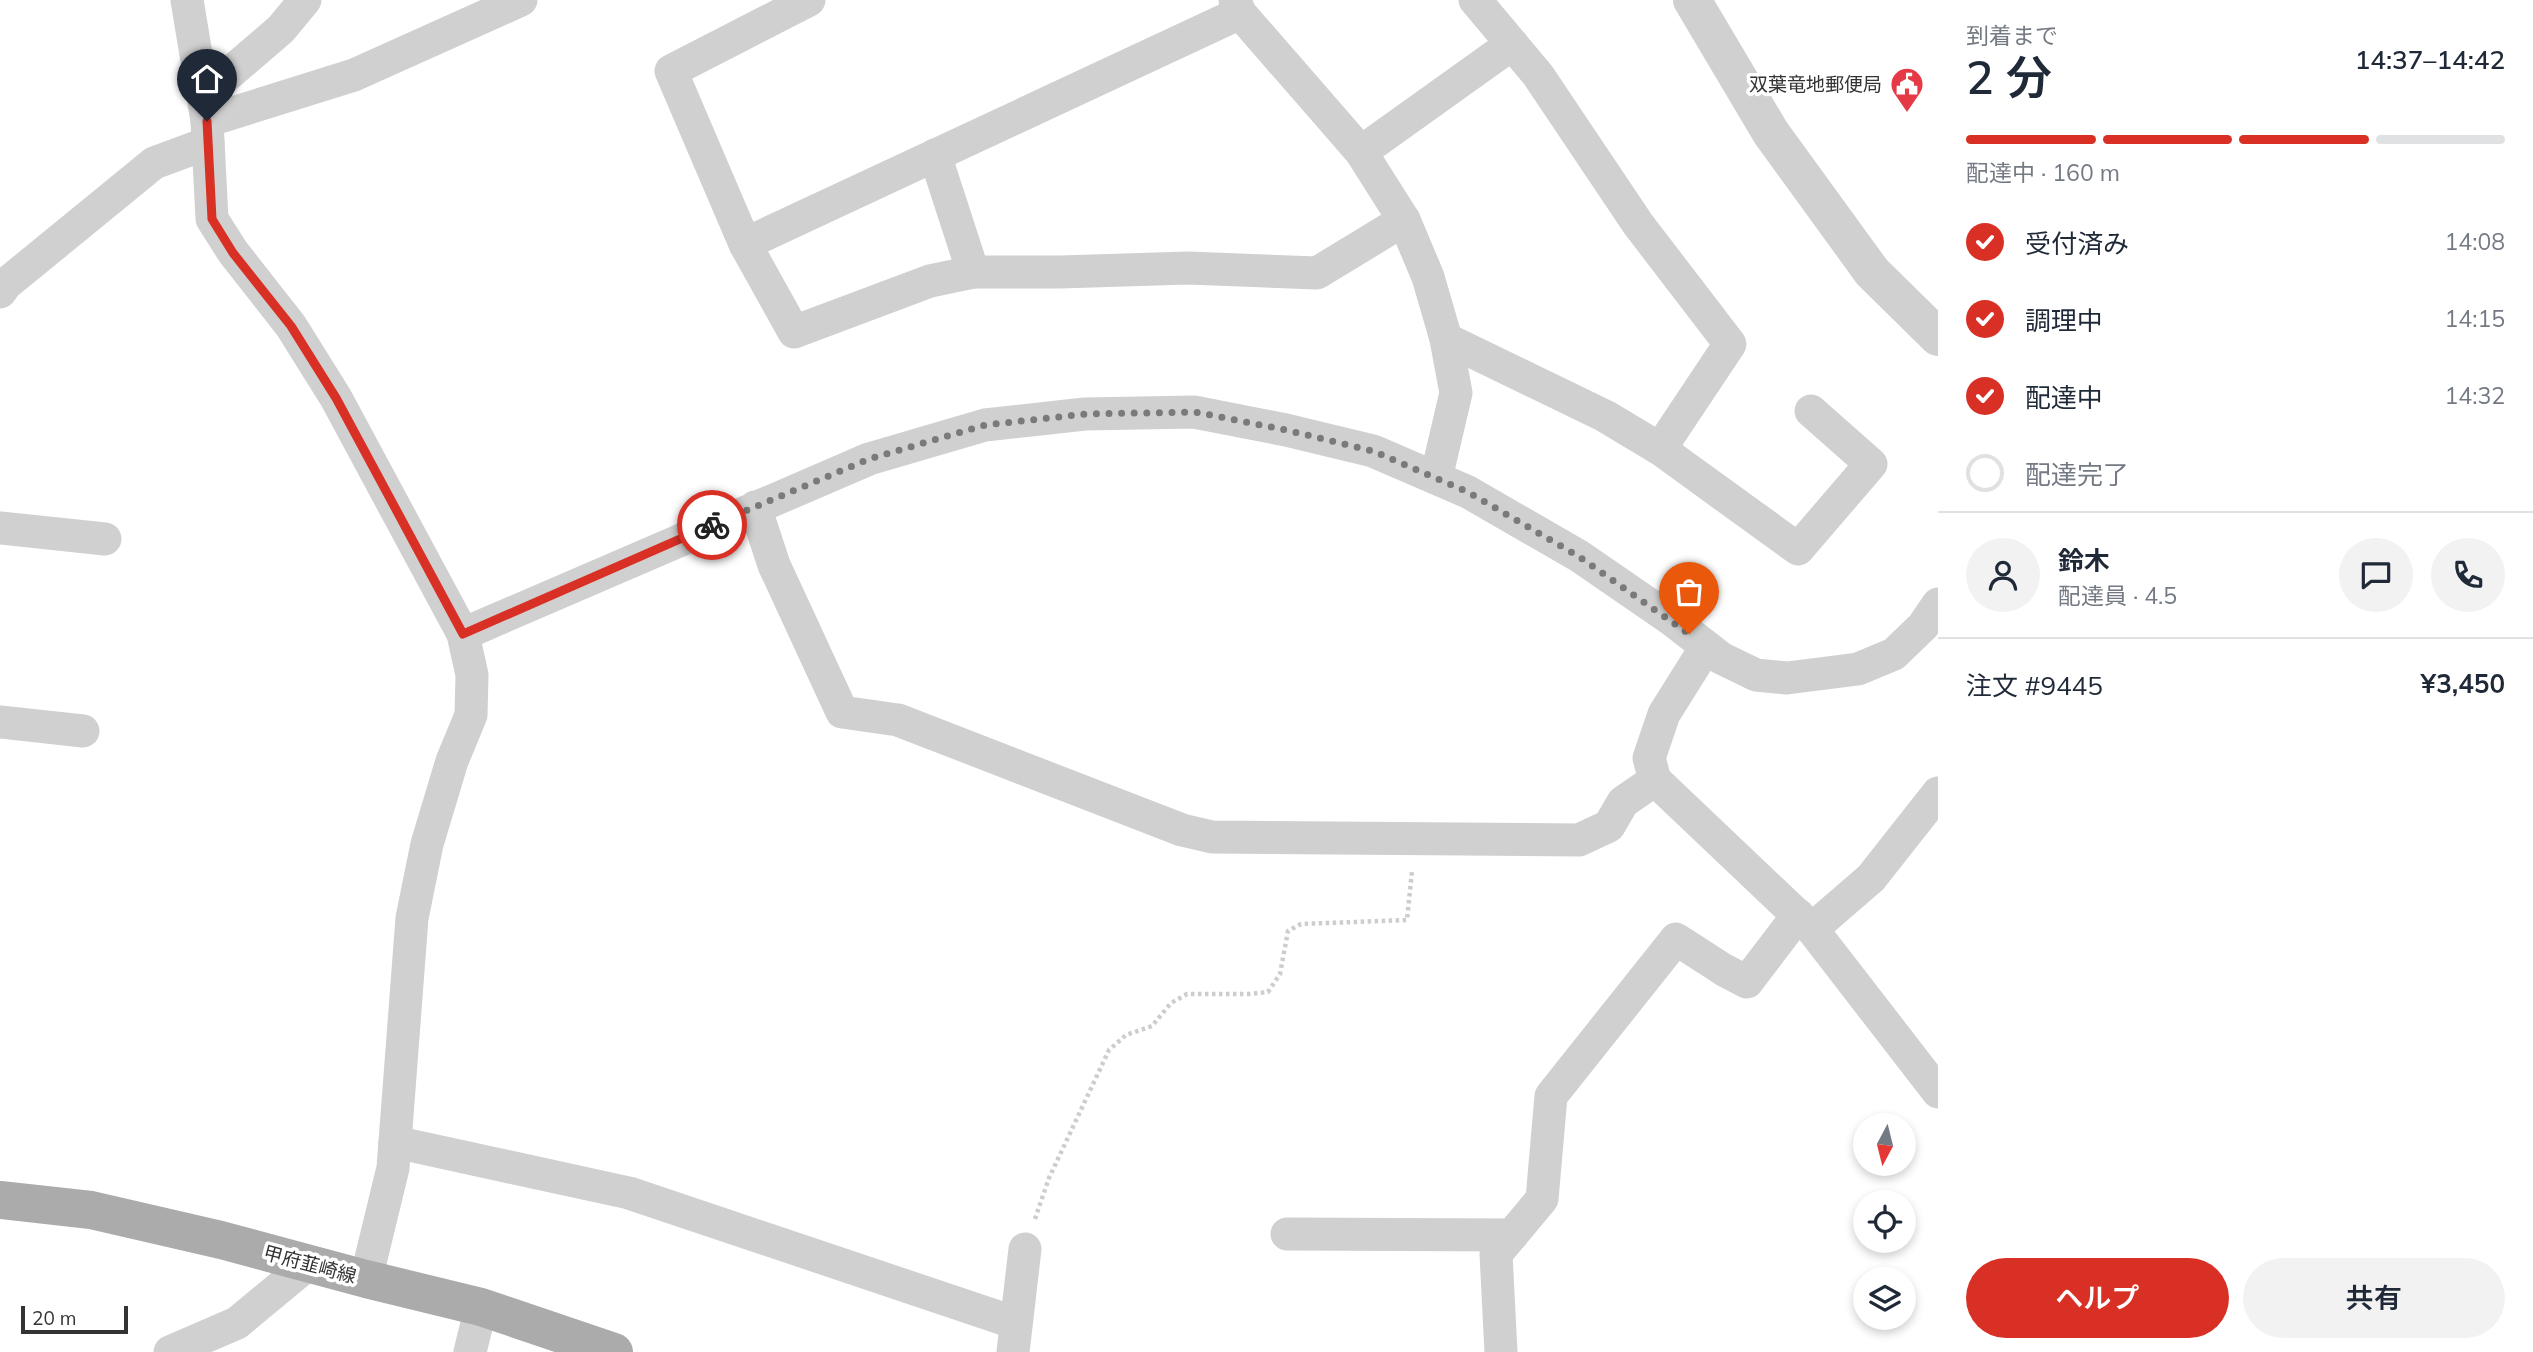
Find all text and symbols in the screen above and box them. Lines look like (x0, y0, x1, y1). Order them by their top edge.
text: 到着まで (1966, 21, 2058, 50)
text: 14:37–14:42 (2355, 43, 2505, 76)
text: 2 分 (1966, 48, 2052, 106)
pin (177, 49, 237, 121)
icon: home (188, 60, 226, 98)
public building icon: 双葉竜地郵便局 (1888, 65, 1926, 114)
place label: 双葉竜地郵便局 (1749, 72, 1882, 96)
text: 配達中 · 160 m (1966, 158, 2120, 187)
icon: check (1966, 223, 2004, 261)
text: 受付済み (2025, 227, 2129, 260)
text: 14:08 (2445, 227, 2505, 256)
icon: check (1966, 300, 2004, 338)
text: 調理中 (2025, 304, 2103, 337)
text: 14:15 (2445, 304, 2505, 333)
icon: check (1966, 377, 2004, 415)
text: 配達中 (2025, 381, 2103, 414)
text: 14:32 (2445, 381, 2505, 410)
text: 配達完了 (2025, 458, 2129, 491)
courier (677, 490, 747, 560)
icon: bike (693, 506, 731, 544)
button: person (1966, 538, 2040, 612)
button: chat (2339, 538, 2413, 612)
button: phone (2431, 538, 2505, 612)
text: 鈴木 (2058, 544, 2110, 577)
pin (1659, 562, 1719, 634)
icon: bag (1670, 573, 1708, 611)
text: 配達員 · 4.5 (2058, 581, 2177, 610)
text: ¥3,450 (2421, 667, 2505, 700)
text: 注文 #9445 (1966, 669, 2103, 702)
north arrow (1853, 1113, 1916, 1176)
map controls (1853, 1113, 1916, 1330)
button: locate (1853, 1190, 1916, 1253)
street label: 甲府韮崎線 (261, 1240, 359, 1288)
button: ヘルプ (1966, 1258, 2229, 1338)
button: 共有 (2243, 1258, 2505, 1338)
button: layers (1853, 1267, 1916, 1330)
scale bar (21, 1303, 128, 1335)
text: 20 m (32, 1306, 76, 1330)

